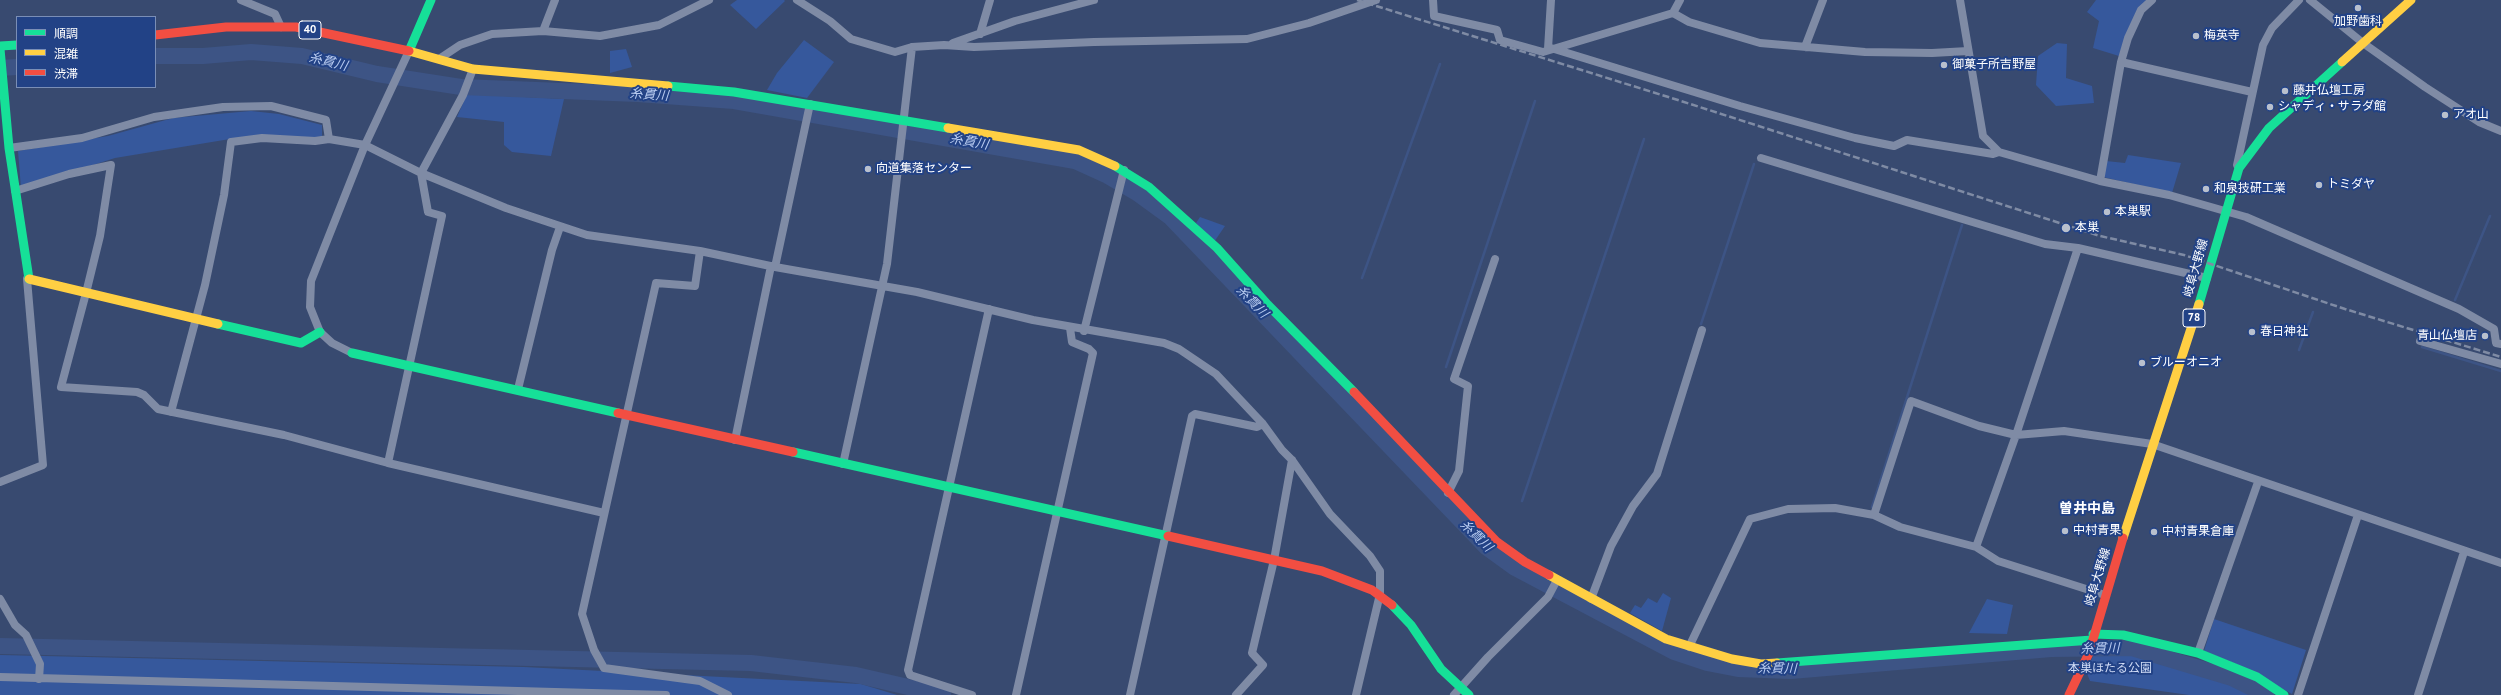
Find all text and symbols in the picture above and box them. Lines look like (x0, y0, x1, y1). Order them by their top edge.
marker: 加野歯科 (2353, 3, 2363, 13)
place label: 加野歯科 (2334, 15, 2382, 29)
legend (16, 16, 156, 88)
road number: 40 (299, 21, 321, 39)
text: 順調 (54, 26, 78, 41)
place label: 梅英寺 (2204, 29, 2240, 43)
marker: 梅英寺 (2191, 31, 2201, 41)
text: 混雑 (54, 46, 78, 61)
water label: 糸貫川 (307, 50, 349, 74)
place label: 御菓子所吉野屋 (1952, 58, 2036, 72)
marker: 御菓子所吉野屋 (1939, 60, 1949, 70)
text: 渋滞 (54, 66, 78, 81)
place label: 藤井仏壇工房 (2293, 84, 2365, 98)
water label: 糸貫川 (629, 86, 669, 104)
marker: 藤井仏壇工房 (2280, 86, 2290, 96)
place label: シャディ・サラダ館 (2278, 100, 2386, 114)
marker: シャディ・サラダ館 (2265, 102, 2275, 112)
place label: アオ山 (2453, 108, 2489, 122)
marker: アオ山 (2440, 110, 2450, 120)
water label: 糸貫川 (948, 131, 990, 153)
place label: 向道集落センター (876, 162, 972, 176)
marker: 向道集落センター (863, 164, 873, 174)
place label: トミダヤ (2327, 178, 2375, 192)
marker: トミダヤ (2314, 180, 2324, 190)
place label: 和泉技研工業 (2214, 182, 2286, 196)
marker: 和泉技研工業 (2201, 184, 2211, 194)
place label: 本巣駅 (2115, 205, 2151, 219)
marker: 本巣駅 (2102, 207, 2112, 217)
place label: 本巣 (2075, 221, 2099, 235)
marker: 本巣 (2060, 222, 2072, 234)
street label: 岐阜大野線 (2181, 237, 2211, 299)
water label: 糸貫川 (1233, 283, 1271, 321)
road number: 78 (2183, 309, 2205, 327)
place label: 春日神社 (2260, 325, 2308, 339)
marker: 春日神社 (2247, 327, 2257, 337)
place label: 青山仏壇店 (2417, 329, 2477, 343)
marker: 青山仏壇店 (2480, 331, 2490, 341)
place label: ブルーオニオ (2150, 356, 2222, 370)
marker: ブルーオニオ (2137, 358, 2147, 368)
district label: 曽井中島 (2059, 501, 2115, 517)
water label: 糸貫川 (1457, 517, 1495, 555)
place label: 中村青果 (2073, 524, 2121, 538)
place label: 中村青果倉庫 (2162, 525, 2234, 539)
marker: 中村青果 (2060, 526, 2070, 536)
marker: 中村青果倉庫 (2149, 527, 2159, 537)
street label: 岐阜大野線 (2082, 546, 2114, 608)
water label: 糸貫川 (2080, 641, 2120, 657)
water label: 糸貫川 (1757, 661, 1797, 677)
park label: 本巣ほたる公園 (2068, 662, 2152, 676)

